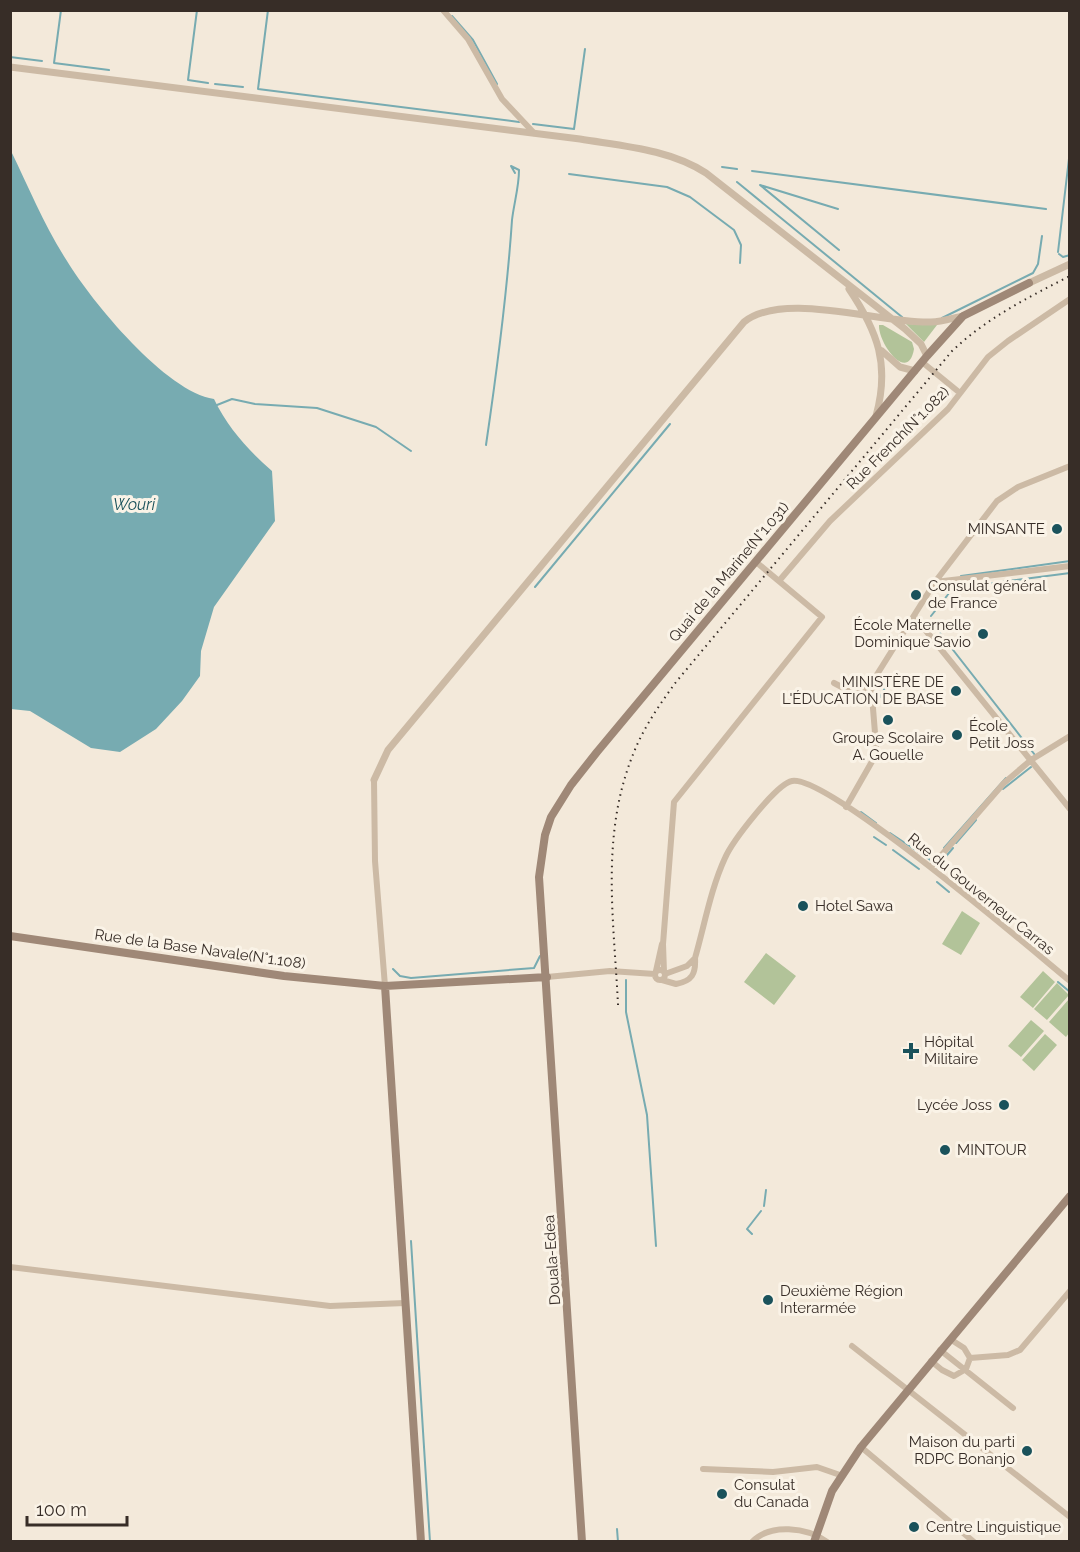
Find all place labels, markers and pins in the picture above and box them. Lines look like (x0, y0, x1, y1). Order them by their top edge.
place label: MINSANTE (968, 520, 1045, 538)
marker: MINSANTE (1050, 522, 1064, 536)
place label: Consulat général de France (928, 577, 1047, 612)
marker: Consulat général de France (909, 588, 923, 602)
place label: École Maternelle Dominique Savio (854, 616, 971, 651)
marker: École Maternelle Dominique Savio (976, 627, 990, 641)
place label: MINISTÈRE DE L'ÉDUCATION DE BASE (782, 673, 944, 708)
marker: MINISTÈRE DE L'ÉDUCATION DE BASE (949, 684, 963, 698)
marker: Groupe Scolaire A. Gouelle (881, 713, 895, 727)
place label: École Petit Joss (969, 717, 1034, 752)
marker: École Petit Joss (950, 728, 964, 742)
place label: Groupe Scolaire A. Gouelle (832, 729, 944, 764)
place label: Hotel Sawa (815, 897, 893, 915)
marker: Hotel Sawa (796, 899, 810, 913)
place label: Hôpital Militaire (924, 1033, 978, 1068)
marker: Hôpital Militaire (902, 1042, 920, 1060)
place label: Lycée Joss (917, 1096, 992, 1114)
marker: Lycée Joss (997, 1098, 1011, 1112)
place label: MINTOUR (957, 1141, 1027, 1159)
marker: MINTOUR (938, 1143, 952, 1157)
place label: Deuxième Région Interarmée (780, 1282, 903, 1317)
marker: Deuxième Région Interarmée (761, 1293, 775, 1307)
place label: Maison du parti RDPC Bonanjo (909, 1433, 1015, 1468)
marker: Maison du parti RDPC Bonanjo (1020, 1444, 1034, 1458)
place label: Consulat du Canada (734, 1476, 809, 1511)
marker: Consulat du Canada (715, 1487, 729, 1501)
place label: Centre Linguistique (926, 1518, 1061, 1536)
marker: Centre Linguistique (907, 1520, 921, 1534)

